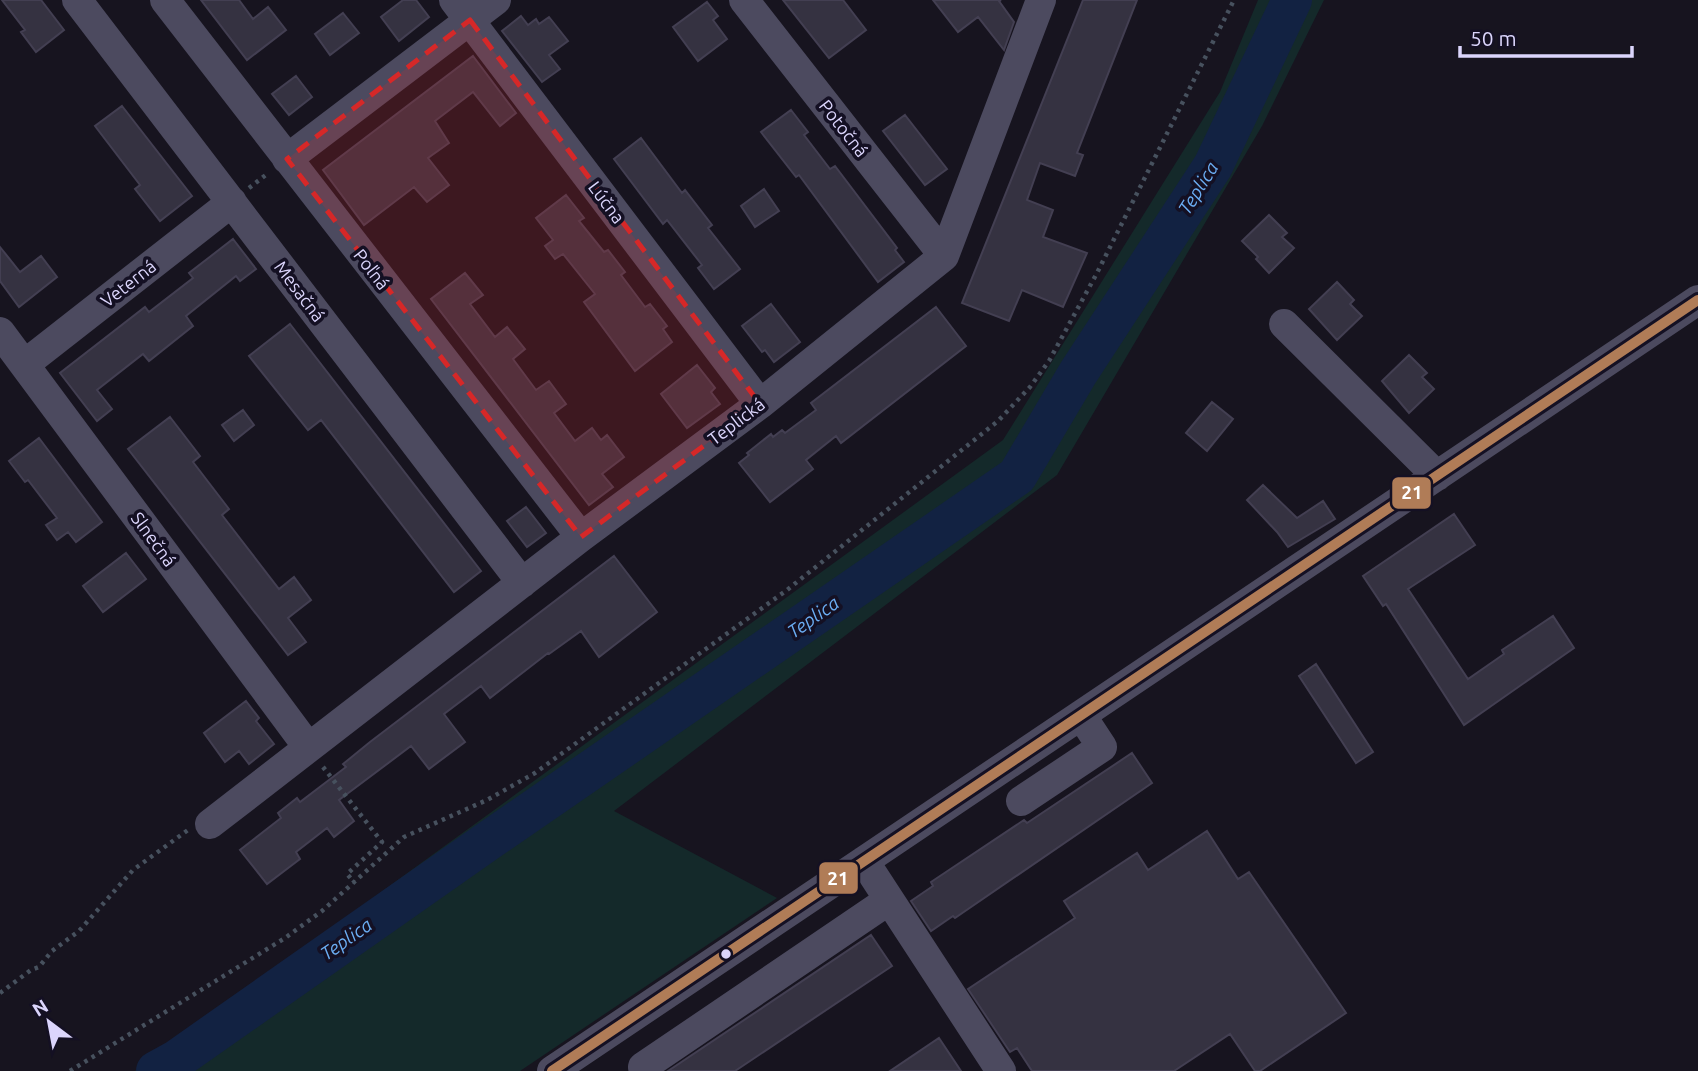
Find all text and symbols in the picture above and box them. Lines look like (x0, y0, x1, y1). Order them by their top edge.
scale bar (1460, 14, 1632, 58)
text: 50 m (1470, 26, 1517, 50)
street label: Potočná (816, 96, 872, 160)
water label: Teplica (1173, 158, 1223, 218)
street label: Lúčna (585, 177, 629, 227)
street label: Poľná (350, 245, 394, 293)
street label: Veterná (97, 255, 159, 311)
street label: Mesačná (271, 257, 329, 325)
street label: Teplická (704, 393, 768, 449)
line badge: 21 (1391, 476, 1432, 510)
text: 21 (1401, 481, 1423, 503)
street label: Slnečná (128, 508, 180, 570)
water label: Teplica (783, 591, 843, 643)
line badge: 21 (818, 861, 859, 895)
text: 21 (827, 867, 849, 889)
water label: Teplica (316, 913, 376, 965)
unlabelled marker (719, 947, 733, 961)
north arrow (14, 987, 84, 1057)
text: N (28, 994, 52, 1021)

